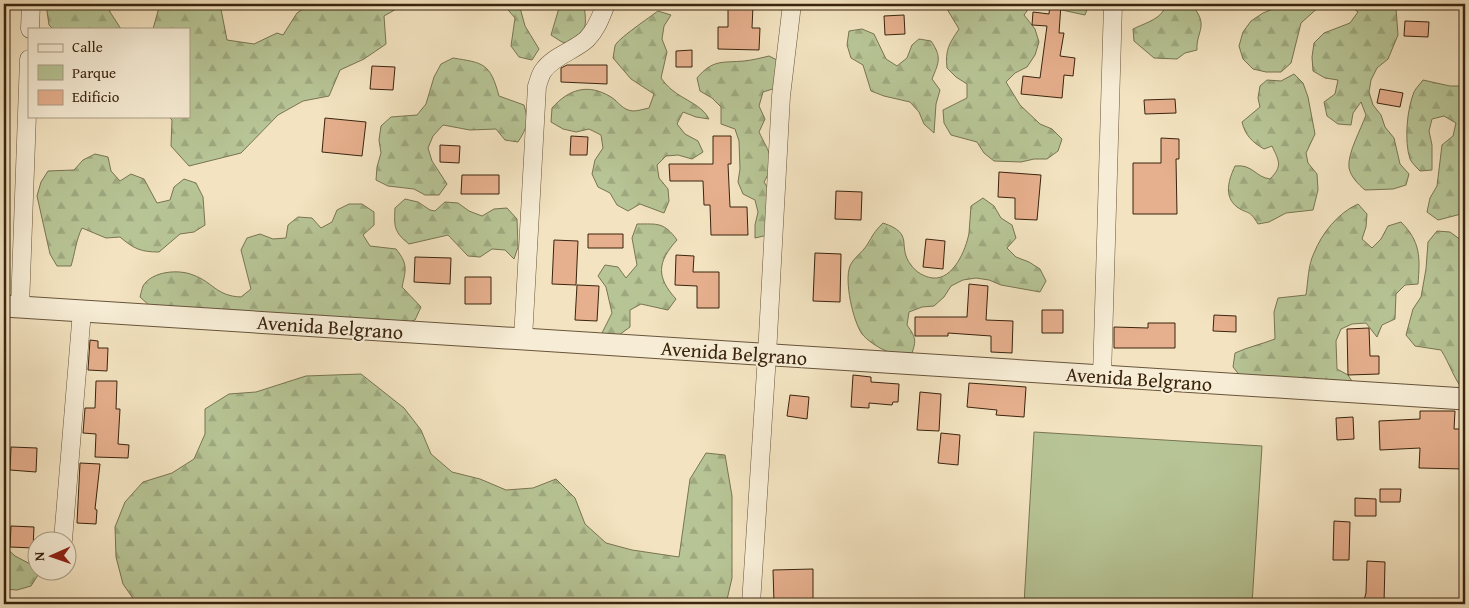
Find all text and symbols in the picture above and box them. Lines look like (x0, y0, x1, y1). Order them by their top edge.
legend (28, 28, 190, 118)
text: Calle (72, 36, 103, 57)
text: Parque (72, 62, 116, 83)
text: Edificio (72, 86, 120, 107)
street label: Avenida Belgrano (256, 307, 404, 346)
street label: Avenida Belgrano (660, 333, 808, 372)
street label: Avenida Belgrano (1065, 359, 1213, 398)
north arrow (28, 530, 78, 580)
text: N (29, 551, 49, 561)

